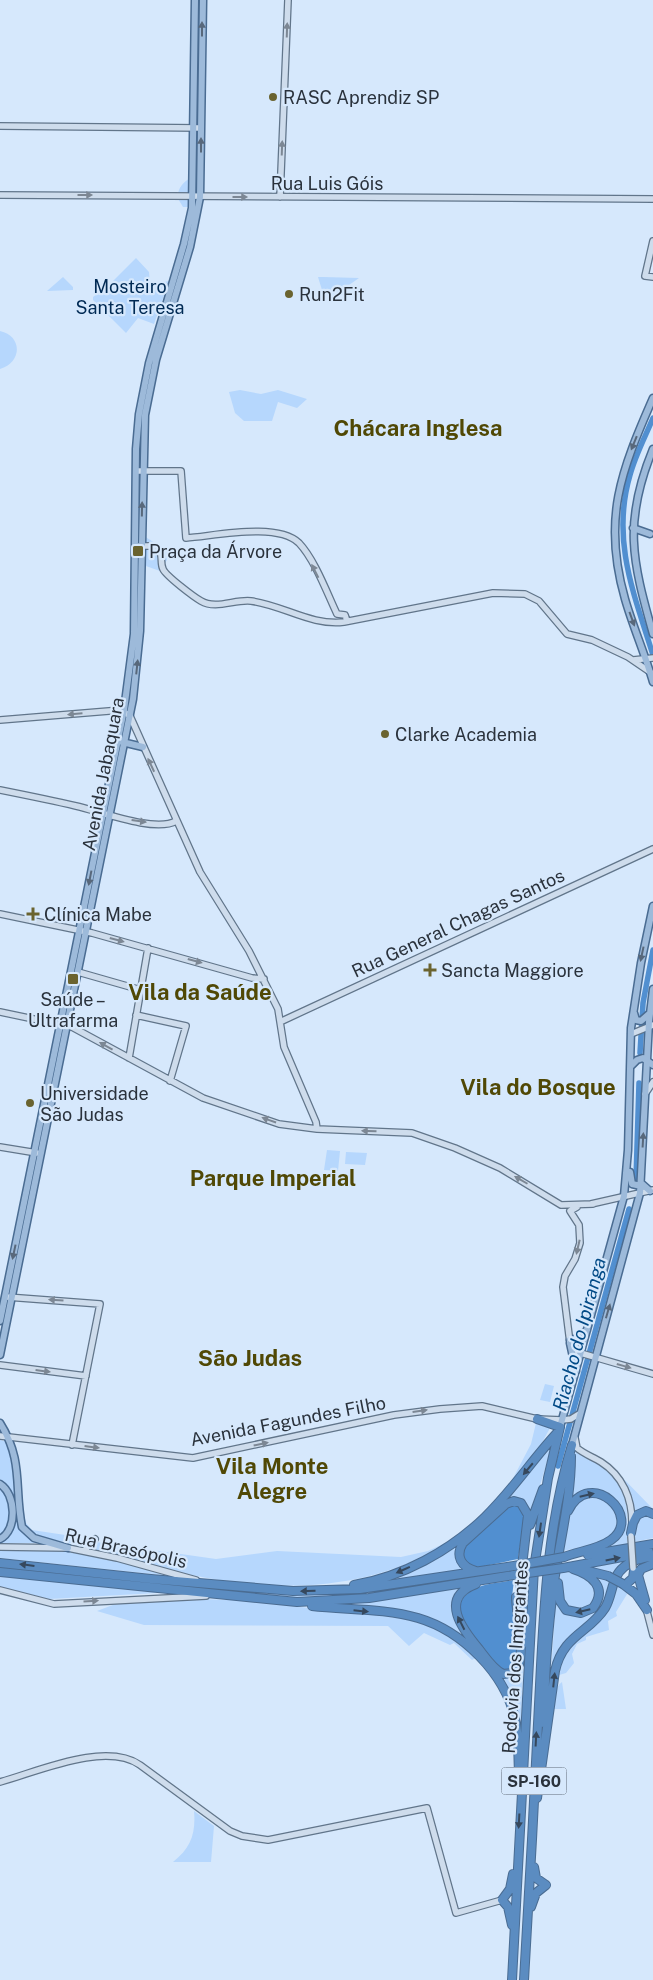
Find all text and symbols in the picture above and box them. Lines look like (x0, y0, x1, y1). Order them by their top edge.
one-way arrow (198, 21, 206, 37)
one-way arrow (284, 22, 292, 38)
place label: RASC Aprendiz SP (283, 87, 439, 108)
marker: RASC Aprendiz SP (267, 91, 279, 103)
one-way arrow (197, 137, 205, 153)
one-way arrow (278, 140, 286, 156)
street label: Rua Luis Góis (271, 173, 383, 194)
one-way arrow (77, 191, 93, 199)
one-way arrow (232, 193, 248, 201)
park label: Mosteiro Santa Teresa (76, 276, 184, 318)
place label: Run2Fit (299, 284, 365, 305)
marker: Run2Fit (283, 288, 295, 300)
district label: Chácara Inglesa (334, 415, 502, 441)
one-way arrow (630, 436, 638, 451)
one-way arrow (138, 501, 146, 517)
place label: Praça da Árvore (149, 540, 282, 562)
marker: Praça da Árvore (131, 544, 145, 558)
one-way arrow (311, 564, 319, 578)
one-way arrow (629, 611, 636, 626)
one-way arrow (133, 659, 141, 675)
street label: Avenida Jabaquara (78, 695, 128, 853)
one-way arrow (67, 710, 83, 718)
place label: Clarke Academia (395, 724, 537, 745)
marker: Clarke Academia (379, 728, 391, 740)
one-way arrow (147, 758, 155, 772)
one-way arrow (132, 817, 148, 825)
street label: Rua General Chagas Santos (348, 864, 568, 982)
one-way arrow (85, 870, 93, 886)
place label: Clínica Mabe (44, 904, 152, 925)
marker: Clínica Mabe (26, 907, 40, 921)
one-way arrow (110, 936, 125, 944)
one-way arrow (638, 946, 646, 962)
one-way arrow (188, 958, 203, 966)
place label: Sancta Maggiore (441, 960, 584, 981)
marker: Sancta Maggiore (423, 963, 437, 977)
marker: Saúde – Ultrafarma (66, 972, 80, 986)
district label: Vila da Saúde (128, 979, 272, 1005)
place label: Saúde – Ultrafarma (28, 989, 118, 1031)
one-way arrow (99, 1042, 114, 1050)
district label: Vila do Bosque (460, 1074, 616, 1100)
place label: Universidade São Judas (40, 1083, 149, 1125)
marker: Universidade São Judas (24, 1097, 36, 1109)
one-way arrow (262, 1116, 277, 1123)
one-way arrow (361, 1127, 377, 1135)
one-way arrow (640, 1132, 648, 1148)
district label: Parque Imperial (190, 1165, 356, 1191)
one-way arrow (514, 1176, 528, 1185)
one-way arrow (574, 1240, 582, 1255)
one-way arrow (10, 1245, 18, 1260)
water label: Riacho do Ipiranga (548, 1255, 610, 1413)
one-way arrow (48, 1296, 64, 1304)
one-way arrow (604, 1303, 612, 1318)
district label: São Judas (198, 1345, 302, 1371)
one-way arrow (616, 1362, 631, 1370)
one-way arrow (35, 1367, 51, 1375)
street label: Avenida Fagundes Filho (189, 1392, 387, 1450)
one-way arrow (412, 1407, 428, 1415)
one-way arrow (253, 1440, 268, 1448)
one-way arrow (84, 1443, 100, 1451)
district label: Vila Monte Alegre (216, 1453, 328, 1504)
one-way arrow (522, 1462, 534, 1474)
one-way arrow (579, 1491, 594, 1499)
one-way arrow (536, 1522, 544, 1538)
street label: Rua Brasópolis (63, 1524, 189, 1572)
one-way arrow (606, 1554, 622, 1562)
street label: Rodovia dos Imigrantes (498, 1560, 532, 1754)
one-way arrow (19, 1561, 35, 1569)
one-way arrow (396, 1566, 410, 1574)
one-way arrow (299, 1587, 315, 1595)
one-way arrow (83, 1597, 99, 1605)
one-way arrow (353, 1607, 369, 1615)
one-way arrow (575, 1607, 591, 1615)
one-way arrow (457, 1615, 465, 1630)
one-way arrow (550, 1671, 558, 1687)
one-way arrow (533, 1731, 541, 1747)
road number: SP-160 (502, 1768, 566, 1794)
one-way arrow (515, 1813, 523, 1829)

